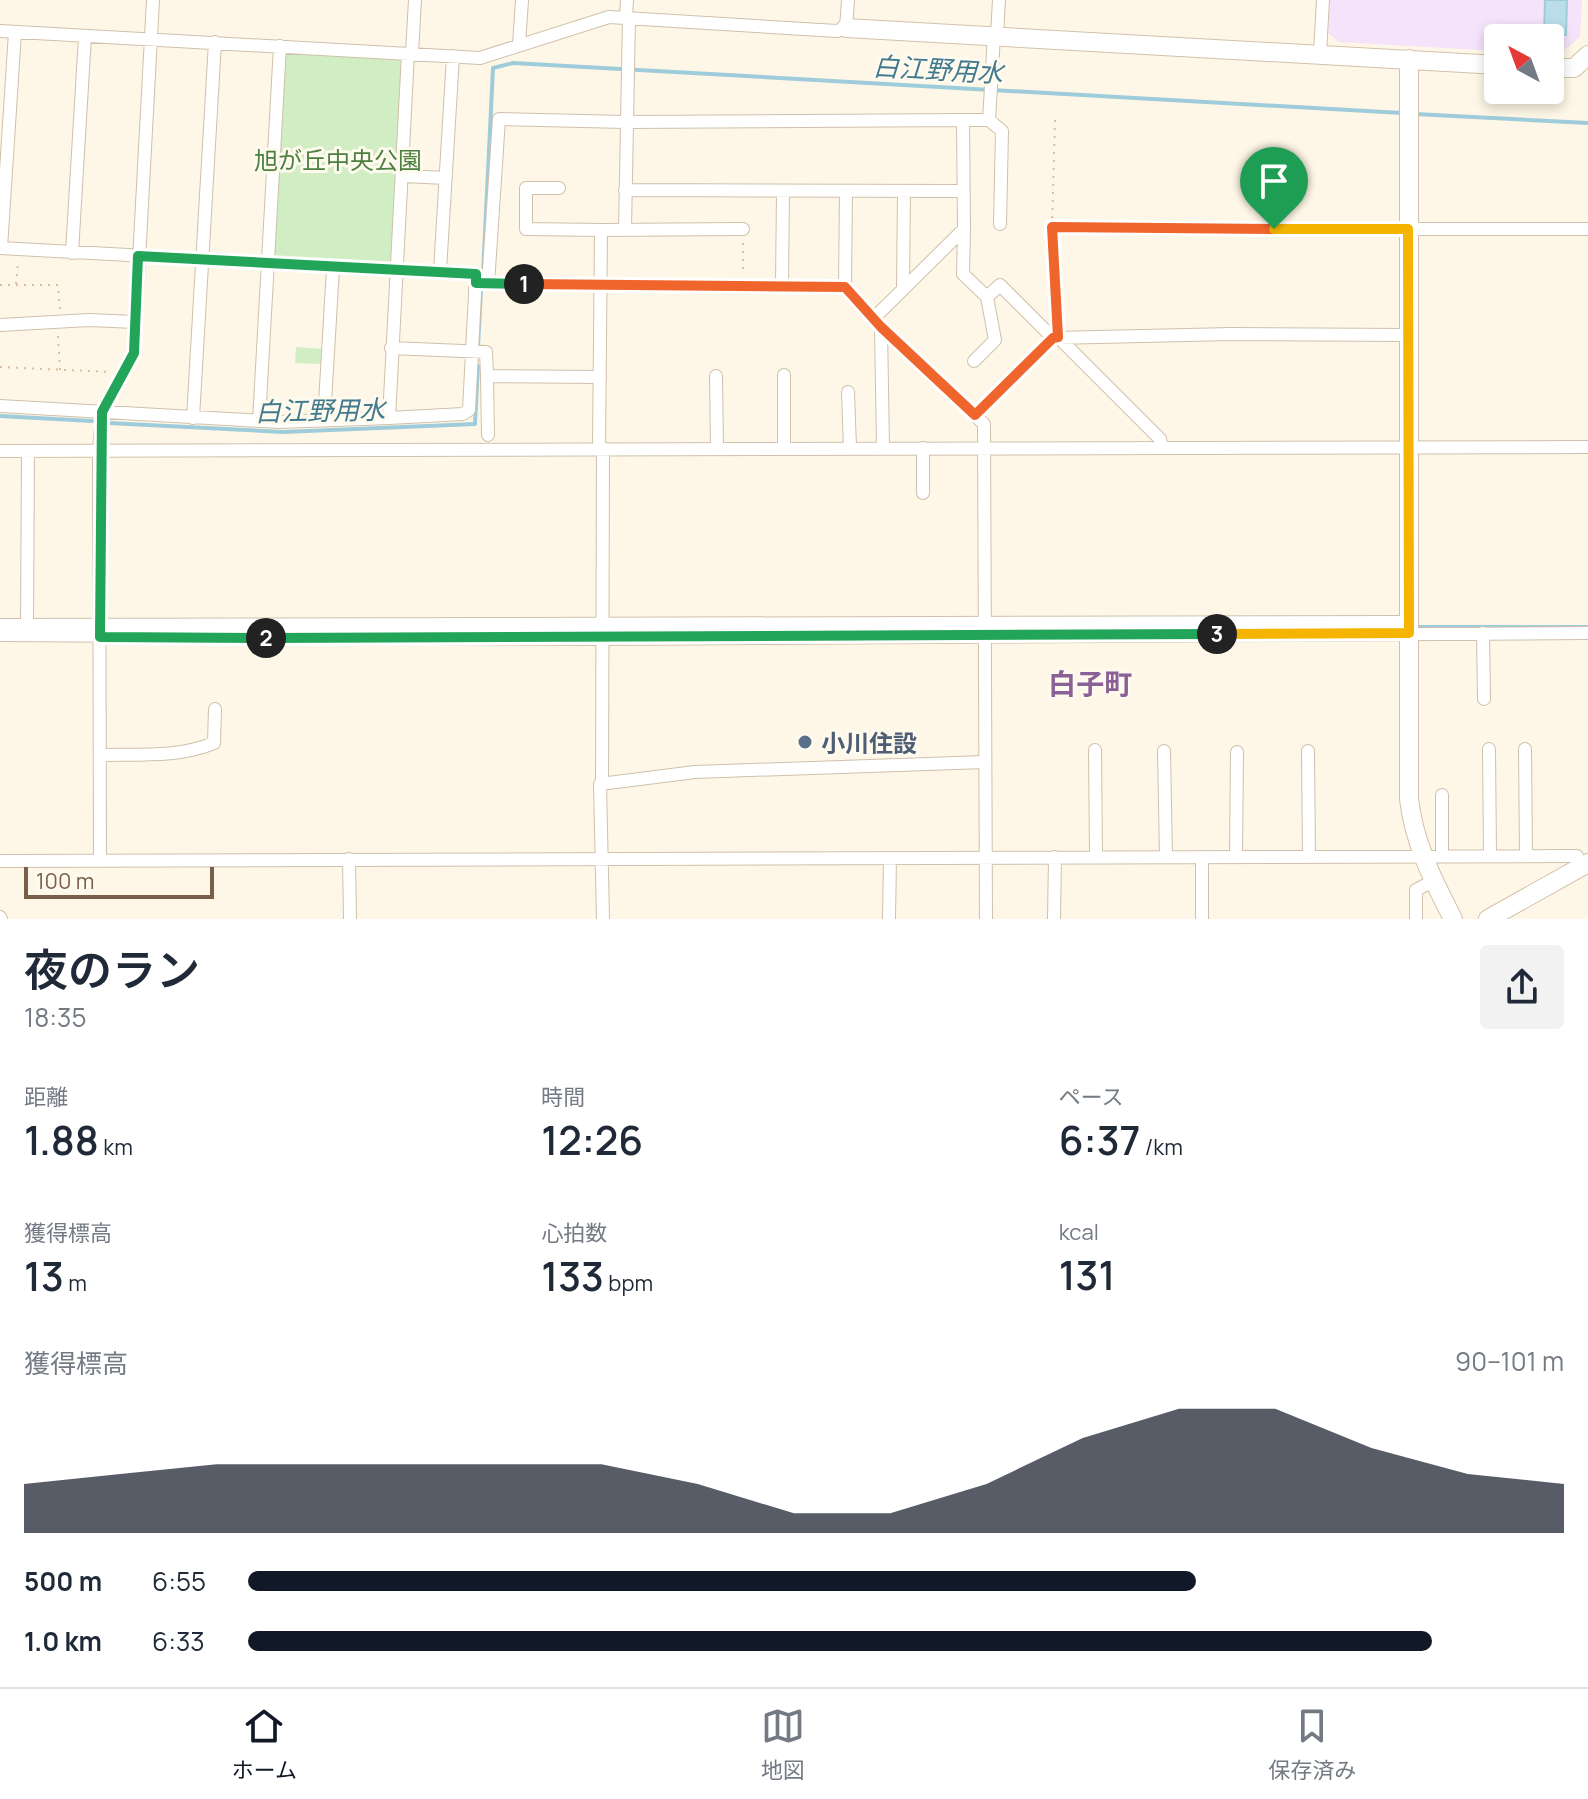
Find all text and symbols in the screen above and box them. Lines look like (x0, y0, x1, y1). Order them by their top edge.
north arrow (1484, 24, 1564, 104)
map controls (1484, 24, 1564, 104)
water label: 白江野用水 (872, 48, 1007, 91)
park label: 旭が丘中央公園 (254, 143, 422, 176)
pin (1240, 147, 1308, 229)
icon: arrive (1252, 159, 1296, 203)
pin: 1 (504, 264, 544, 304)
text: 1 (519, 269, 529, 299)
water label: 白江野用水 (255, 391, 388, 429)
pin: 3 (1197, 614, 1237, 654)
pin: 2 (246, 618, 286, 658)
text: 3 (1211, 619, 1223, 649)
text: 2 (259, 623, 273, 653)
district label: 白子町 (1048, 664, 1132, 702)
place label: 小川住設 (821, 726, 917, 759)
marker: 小川住設 (796, 733, 814, 751)
scale bar (24, 863, 214, 899)
text: 100 m (36, 866, 94, 896)
text: 夜のラン (24, 939, 200, 999)
button: share (1480, 945, 1564, 1029)
text: 18:35 (24, 999, 86, 1035)
text: 距離 (24, 1082, 68, 1112)
text: 時間 (541, 1082, 585, 1112)
text: ペース (1059, 1082, 1124, 1112)
text: 1.88 (24, 1112, 99, 1167)
text: 12:26 (541, 1112, 643, 1167)
text: 6:37 (1059, 1112, 1140, 1167)
text: km (99, 1132, 133, 1162)
text: /km (1140, 1132, 1183, 1162)
text: kcal (1059, 1217, 1099, 1247)
text: 獲得標高 (24, 1218, 112, 1248)
text: 心拍数 (541, 1218, 607, 1248)
text: 131 (1059, 1247, 1115, 1302)
text: 13 (24, 1248, 64, 1303)
text: 133 (541, 1248, 604, 1303)
text: m (64, 1268, 87, 1298)
text: bpm (604, 1268, 653, 1298)
text: 90–101 m (1455, 1343, 1564, 1379)
text: 獲得標高 (24, 1345, 128, 1381)
text: 500 m (24, 1563, 102, 1599)
text: 6:55 (152, 1563, 206, 1599)
text: 1.0 km (24, 1623, 102, 1659)
text: 6:33 (152, 1623, 205, 1659)
tab: ホーム (232, 1704, 297, 1785)
tab: 地図 (761, 1704, 805, 1785)
tab: 保存済み (1268, 1704, 1356, 1785)

